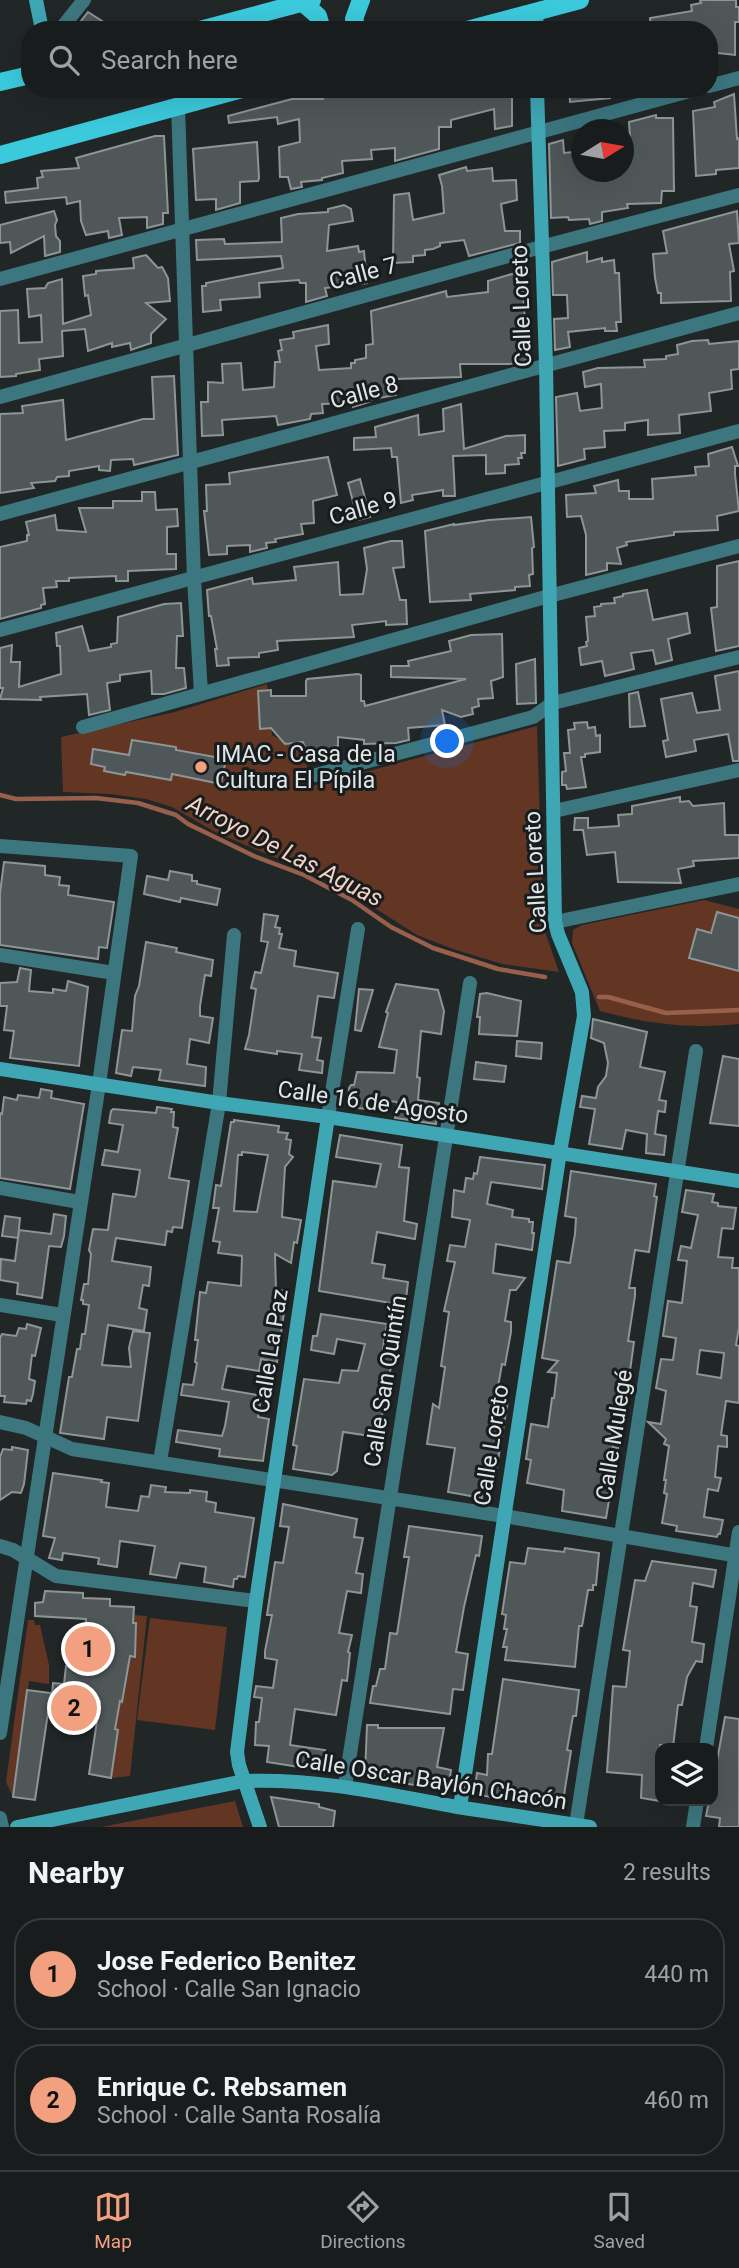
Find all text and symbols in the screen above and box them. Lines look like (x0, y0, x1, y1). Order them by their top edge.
search box (21, 21, 718, 98)
icon: search (45, 41, 83, 79)
text: Search here (101, 45, 238, 75)
north arrow (571, 119, 634, 182)
street label: Calle Loreto (506, 244, 537, 368)
street label: Calle 7 (326, 251, 400, 296)
street label: Calle 8 (327, 370, 401, 415)
street label: Calle 9 (326, 486, 400, 531)
your location (430, 724, 464, 758)
place label: IMAC - Casa de la Cultura El Pípila (215, 741, 396, 794)
marker: IMAC - Casa de la Cultura El Pípila (193, 759, 209, 775)
water label: Arroyo De Las Aguas (181, 789, 388, 913)
street label: Calle Loreto (519, 810, 552, 934)
street label: Calle 16 de Agosto (276, 1076, 470, 1129)
street label: Calle La Paz (247, 1287, 294, 1415)
street label: Calle San Quintín (359, 1293, 412, 1469)
street label: Calle Mulegé (591, 1368, 638, 1502)
street label: Calle Loreto (469, 1383, 514, 1508)
pin: 1 (65, 1623, 111, 1675)
pin: 2 (51, 1682, 97, 1734)
map controls (655, 1743, 718, 1806)
button: layers (655, 1743, 718, 1806)
street label: Calle Oscar Baylón Chacón (293, 1746, 569, 1815)
text: Nearby (28, 1855, 124, 1890)
text: 2 results (623, 1859, 711, 1886)
text: Jose Federico Benitez (97, 1946, 356, 1976)
text: 1 (46, 1961, 60, 1988)
text: 440 m (644, 1961, 709, 1988)
text: School · Calle San Ignacio (97, 1976, 361, 2003)
text: Enrique C. Rebsamen (97, 2072, 347, 2102)
text: 2 (46, 2087, 60, 2114)
text: 460 m (644, 2087, 709, 2114)
text: School · Calle Santa Rosalía (97, 2102, 381, 2129)
tab: Map (94, 2188, 132, 2253)
tab: Directions (320, 2188, 405, 2253)
tab: Saved (594, 2188, 645, 2253)

